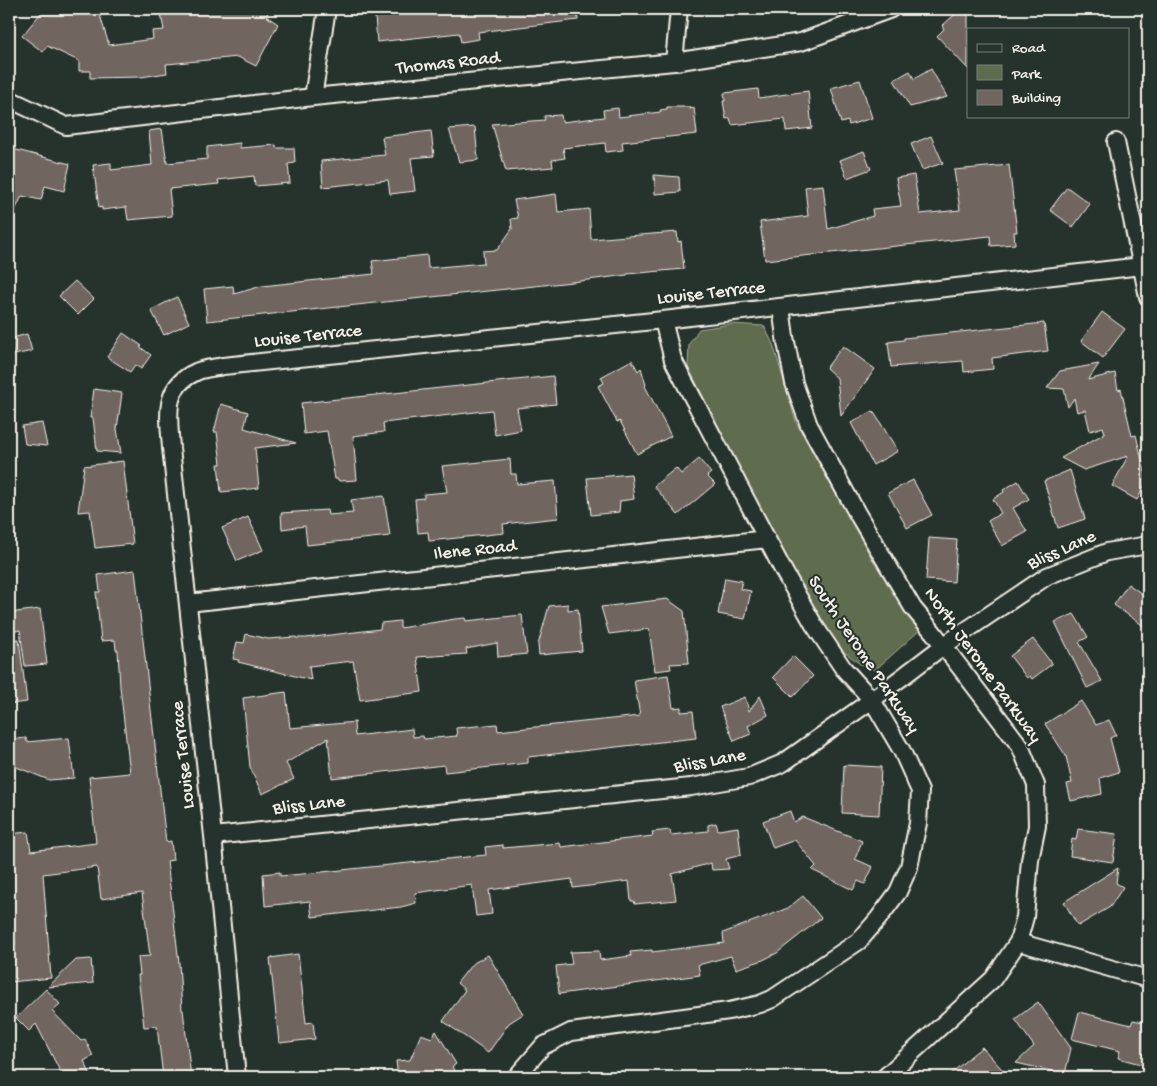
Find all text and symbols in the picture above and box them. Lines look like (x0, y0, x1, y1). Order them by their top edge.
legend (967, 28, 1130, 118)
text: Road (1012, 40, 1046, 58)
street label: Thomas Road (394, 47, 503, 81)
text: Park (1011, 66, 1042, 84)
text: Building (1011, 90, 1061, 108)
street label: Louise Terrace (656, 277, 766, 311)
street label: Louise Terrace (253, 320, 363, 354)
street label: Bliss Lane (1023, 526, 1100, 577)
street label: Ilene Road (432, 535, 520, 567)
street label: South Jerome Parkway (802, 572, 925, 739)
street label: North Jerome Parkway (918, 584, 1047, 749)
street label: Louise Terrace (167, 700, 201, 810)
street label: Bliss Lane (671, 744, 748, 780)
street label: Bliss Lane (271, 791, 347, 821)

